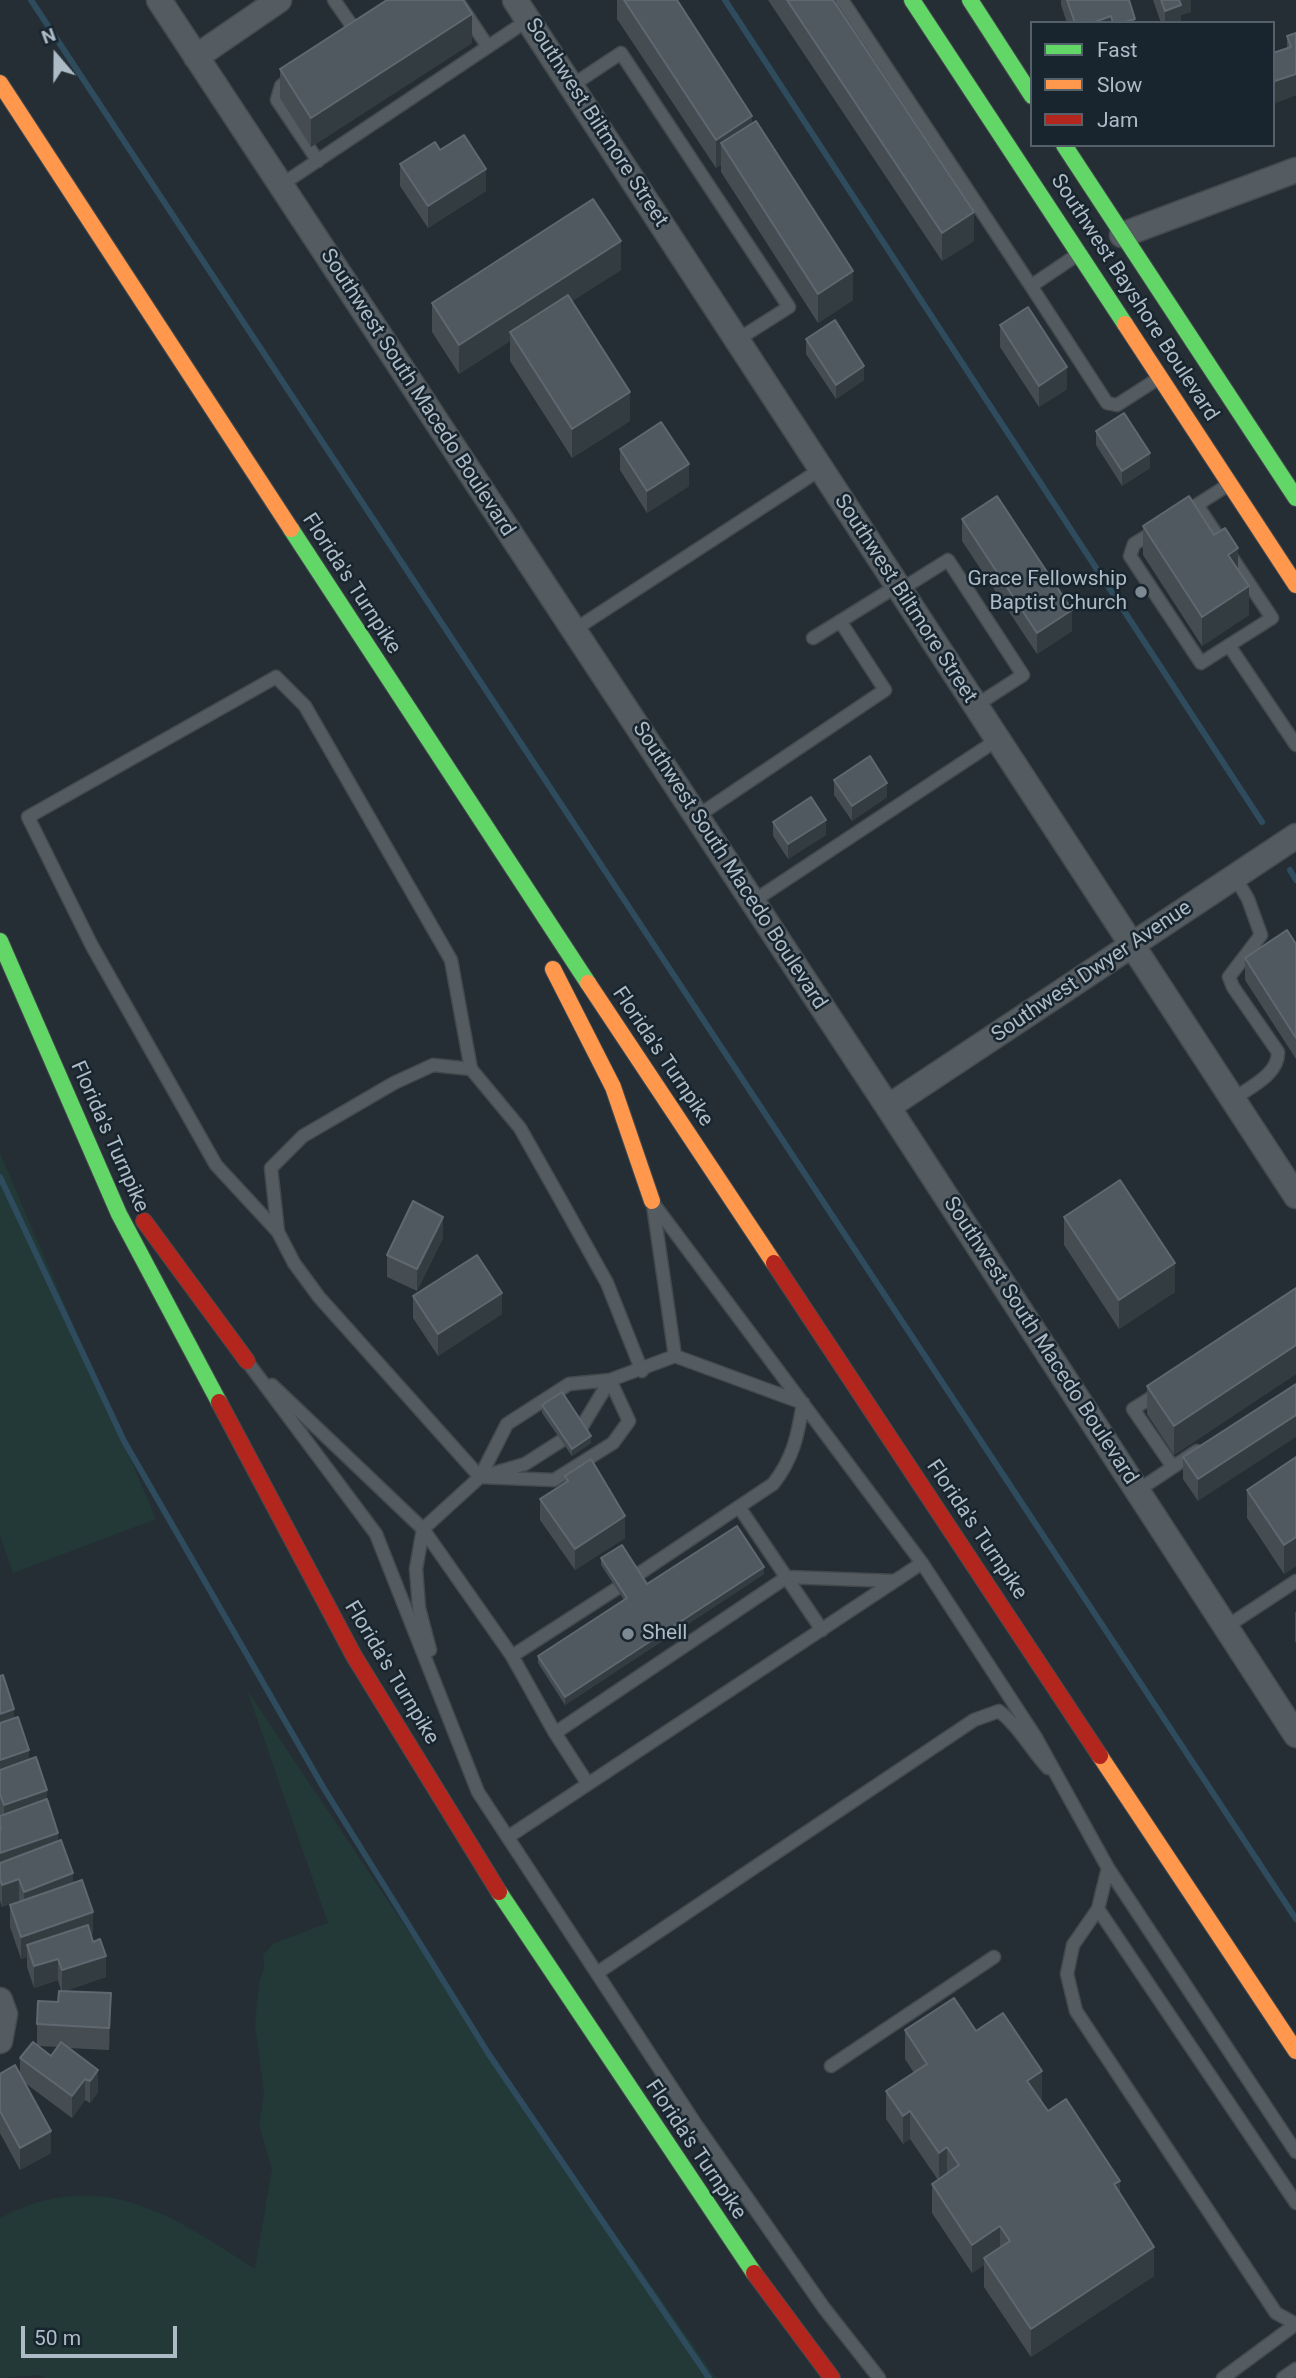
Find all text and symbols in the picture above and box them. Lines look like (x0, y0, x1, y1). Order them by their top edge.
street label: Southwest Biltmore Street (519, 14, 673, 232)
north arrow (21, 21, 91, 91)
legend (1030, 21, 1275, 147)
text: N (38, 23, 59, 49)
text: Fast (1097, 38, 1137, 62)
text: Slow (1097, 73, 1142, 97)
text: Jam (1097, 108, 1138, 132)
street label: Southwest Bayshore Boulevard (1045, 170, 1223, 426)
street label: Southwest South Macedo Boulevard (314, 244, 520, 542)
street label: Southwest Biltmore Street (828, 490, 982, 708)
street label: Florida's Turnpike (296, 509, 406, 659)
place label: Grace Fellowship Baptist Church (967, 567, 1127, 617)
marker: Grace Fellowship Baptist Church (1133, 584, 1149, 600)
street label: Southwest South Macedo Boulevard (626, 717, 832, 1015)
street label: Southwest Dwyer Avenue (987, 896, 1197, 1048)
street label: Florida's Turnpike (606, 983, 718, 1131)
street label: Florida's Turnpike (64, 1058, 154, 1216)
street label: Southwest South Macedo Boulevard (937, 1192, 1143, 1490)
street label: Florida's Turnpike (920, 1456, 1032, 1604)
street label: Florida's Turnpike (338, 1597, 444, 1749)
place label: Shell (642, 1621, 687, 1647)
marker: Shell (620, 1626, 636, 1642)
street label: Florida's Turnpike (639, 2076, 751, 2224)
scale bar (24, 2312, 180, 2356)
text: 50 m (34, 2326, 81, 2350)

